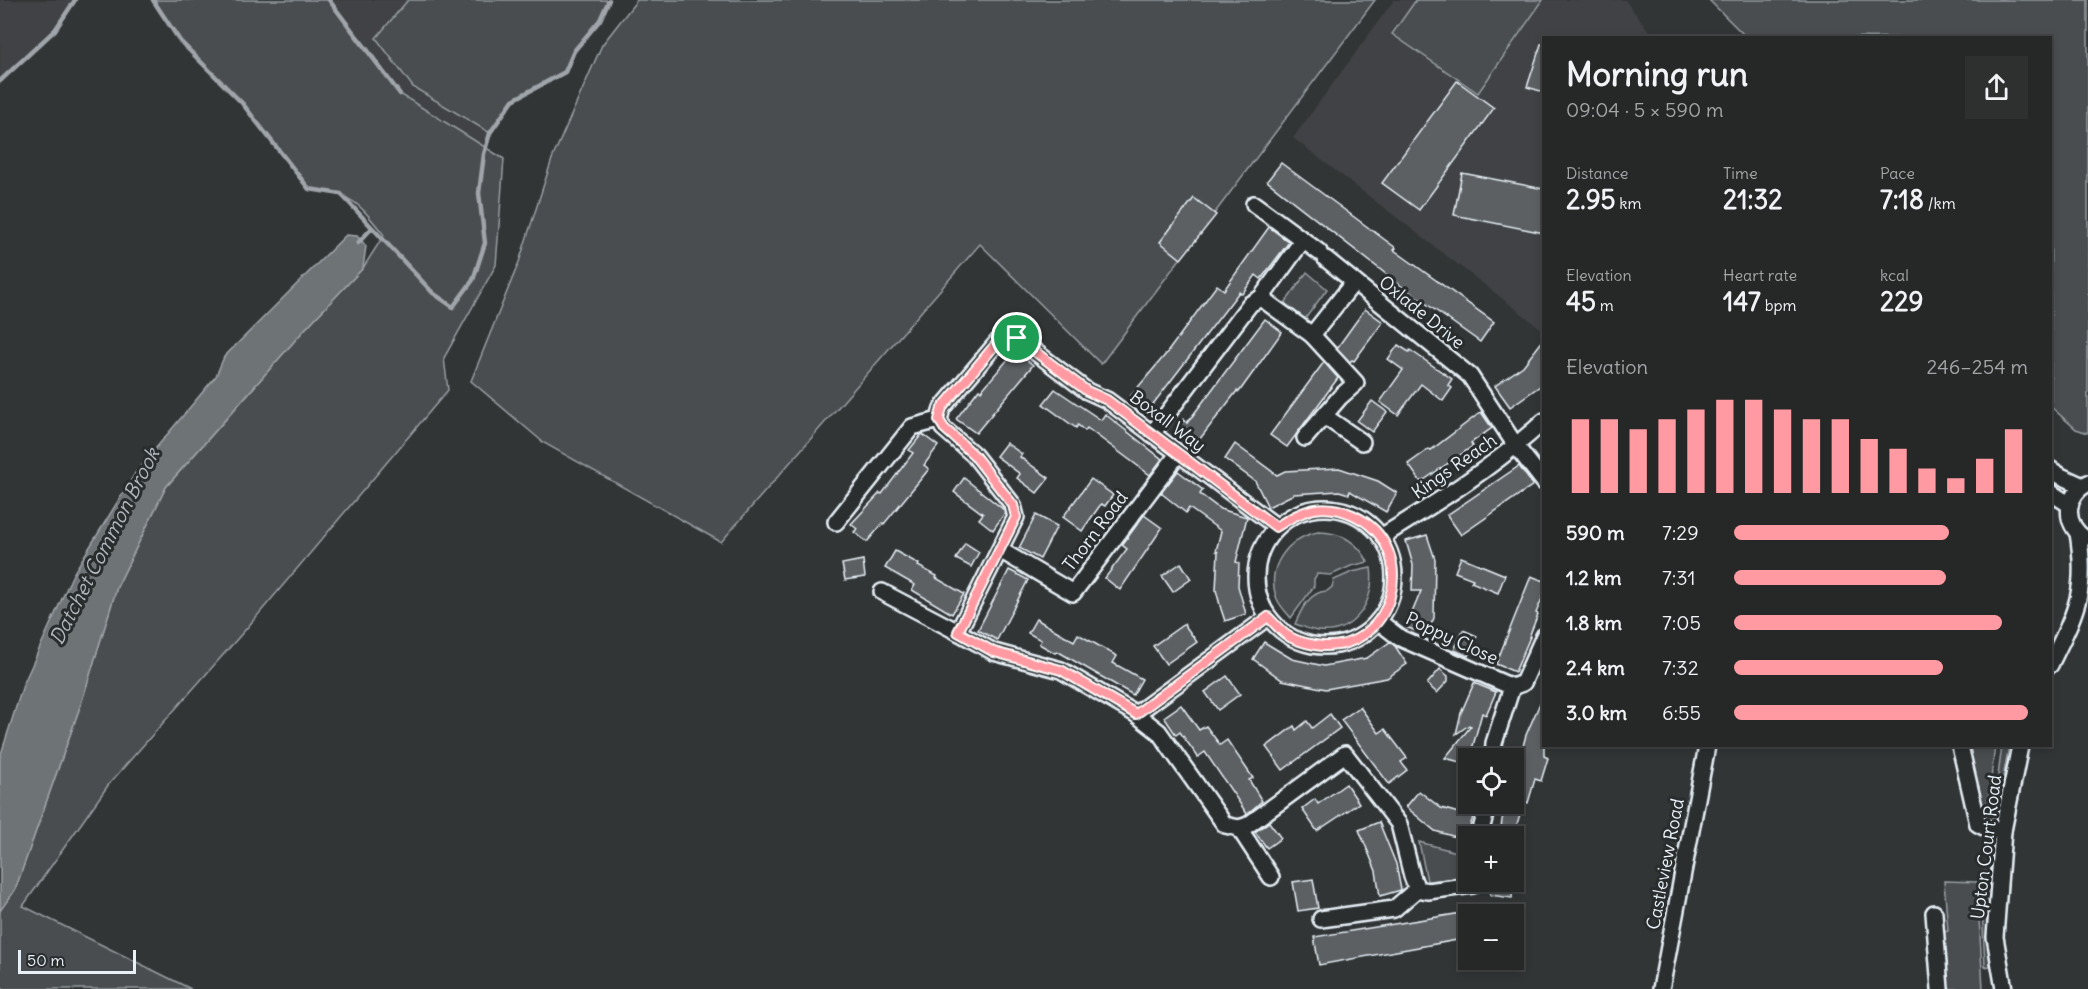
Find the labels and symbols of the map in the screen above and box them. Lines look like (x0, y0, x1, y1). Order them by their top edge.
street label: Oxlade Drive (1374, 270, 1470, 354)
pin (991, 312, 1042, 363)
street label: Boxall Way (1126, 385, 1210, 457)
street label: Kings Reach (1407, 428, 1501, 504)
water label: Datchet Common Brook (44, 442, 165, 648)
street label: Thorn Road (1057, 486, 1133, 576)
street label: Poppy Close (1402, 607, 1502, 669)
street label: Upton Court Road (1966, 773, 2006, 921)
street label: Castleview Road (1641, 796, 1689, 932)
scale bar (18, 947, 136, 974)

